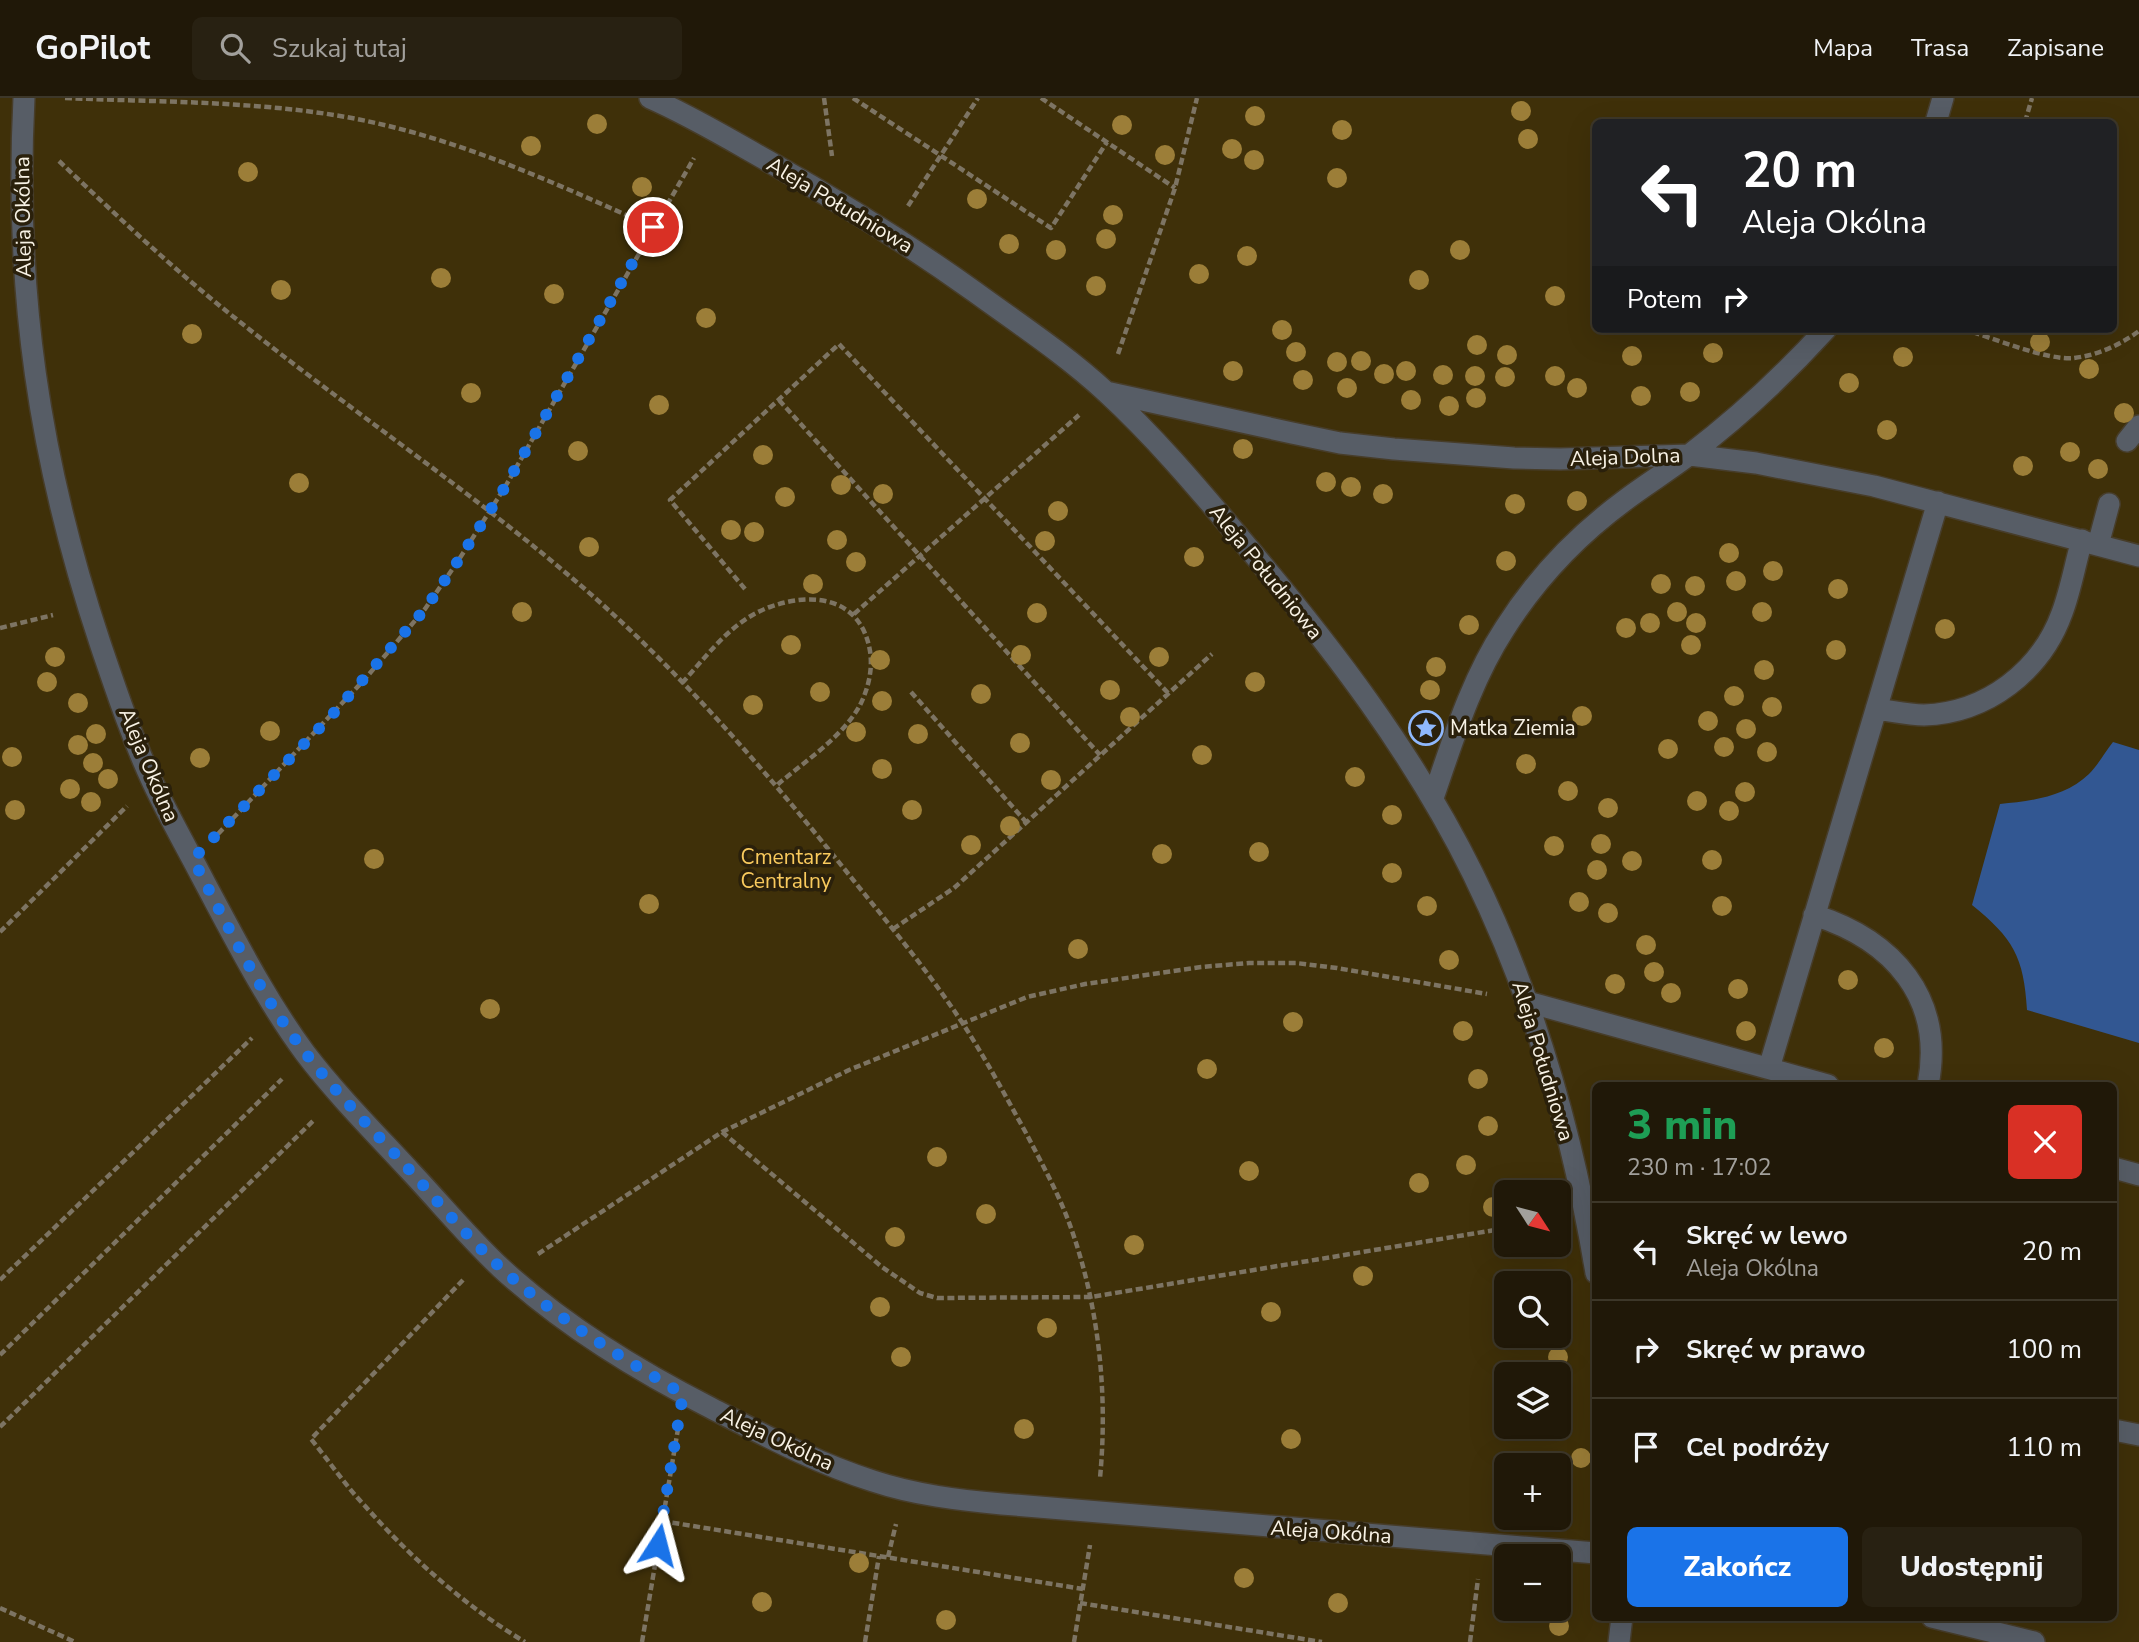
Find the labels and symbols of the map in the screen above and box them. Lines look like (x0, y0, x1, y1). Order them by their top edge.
street label: Aleja Południowa (762, 150, 918, 260)
street label: Aleja Okólna (8, 156, 38, 278)
pin (623, 197, 683, 257)
street label: Aleja Dolna (1569, 441, 1681, 473)
street label: Aleja Południowa (1203, 499, 1329, 645)
street label: Aleja Okólna (112, 704, 186, 826)
place icon: Matka Ziemia (1407, 709, 1445, 747)
place label: Matka Ziemia (1450, 714, 1576, 742)
park label: Cmentarz Centralny (740, 843, 832, 895)
street label: Aleja Południowa (1505, 978, 1581, 1144)
north arrow (1494, 1180, 1572, 1256)
street label: Aleja Okólna (716, 1401, 838, 1477)
position arrow (621, 1508, 695, 1582)
street label: Aleja Okólna (1269, 1514, 1393, 1550)

